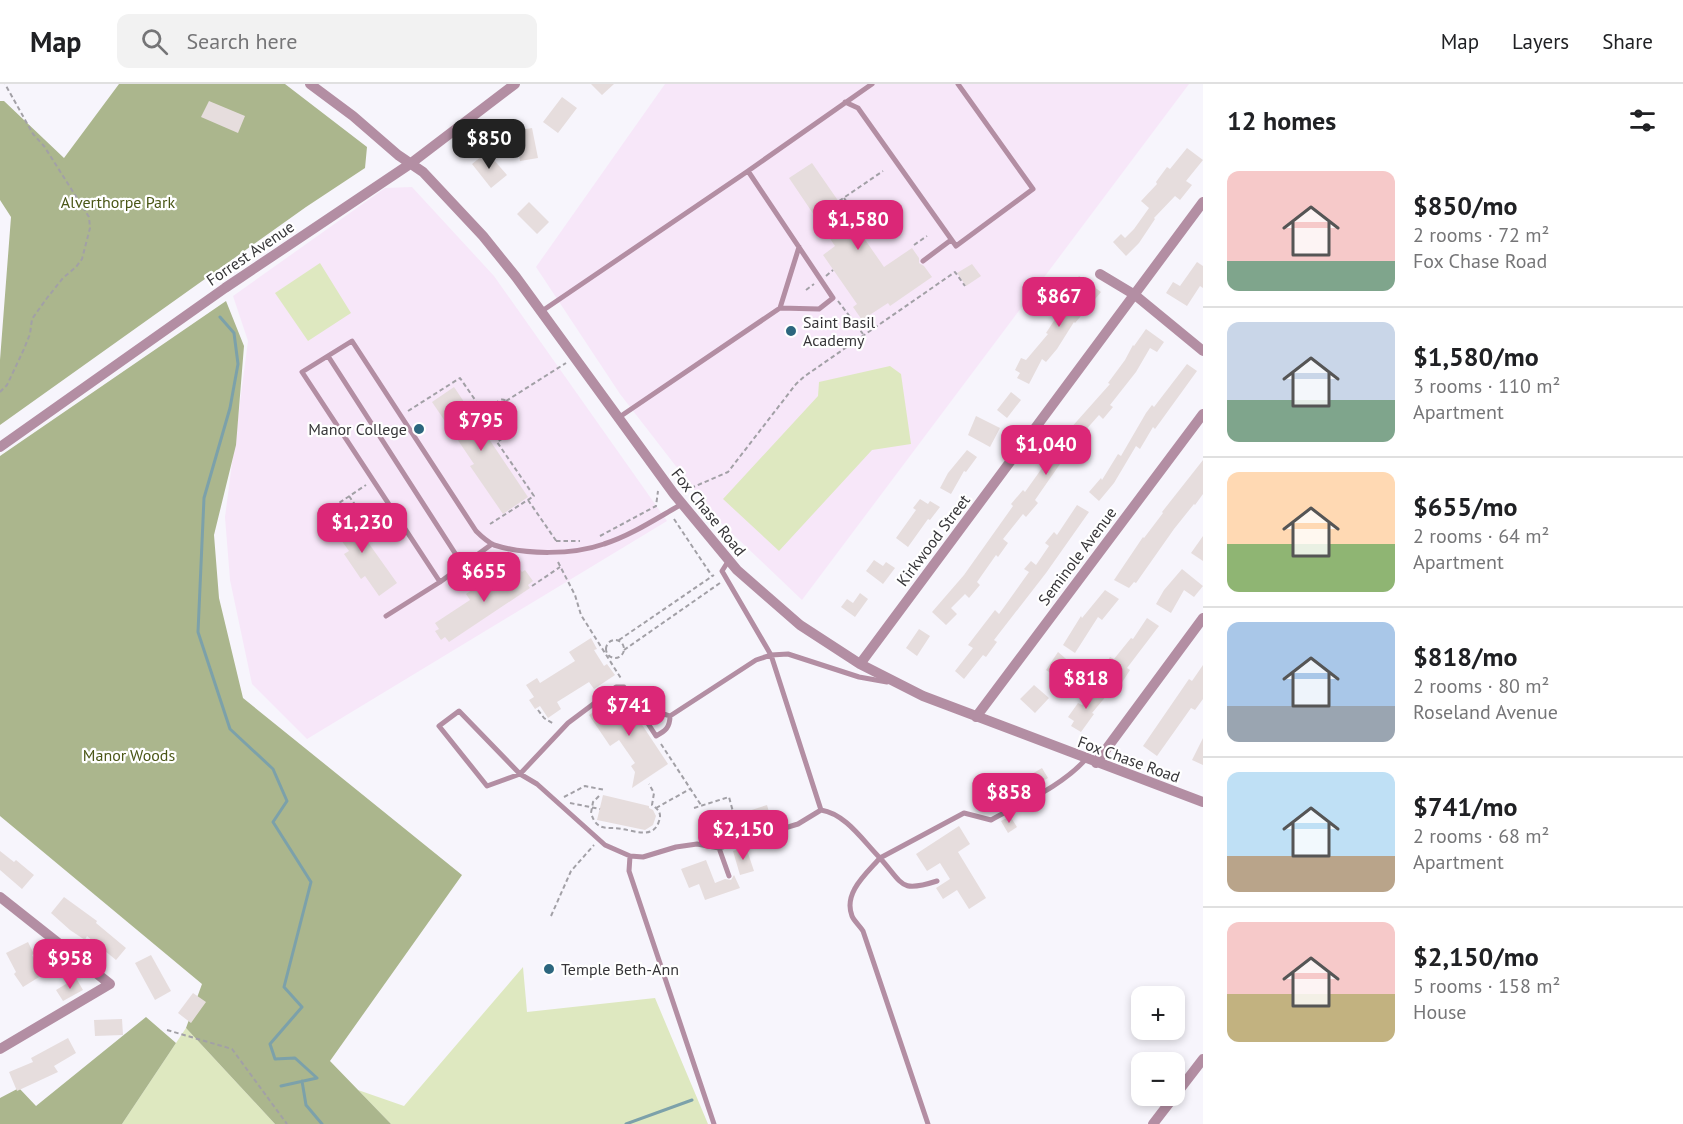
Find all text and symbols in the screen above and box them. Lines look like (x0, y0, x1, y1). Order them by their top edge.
search box (117, 14, 537, 68)
text: Map (30, 23, 81, 60)
icon: search (138, 25, 171, 58)
text: Search here (186, 27, 297, 55)
text: Map (1441, 28, 1479, 55)
text: Layers (1512, 28, 1569, 55)
text: Share (1602, 28, 1653, 55)
text: 12 homes (1227, 104, 1336, 137)
icon: filters (1626, 104, 1659, 137)
pin: $850 (453, 119, 525, 170)
text: $850 (466, 125, 512, 151)
text: $850/mo (1413, 189, 1517, 222)
park label: Alverthorpe Park (61, 192, 175, 212)
icon: home (1275, 195, 1347, 267)
pin: $1,580 (809, 200, 907, 251)
text: $1,580 (827, 206, 889, 232)
street label: Forrest Avenue (202, 216, 298, 290)
text: 2 rooms · 72 m² (1413, 222, 1549, 248)
text: Fox Chase Road (1413, 248, 1547, 274)
pin: $867 (1023, 277, 1095, 328)
text: $867 (1036, 283, 1082, 309)
place label: Saint Basil Academy (803, 312, 875, 350)
marker: Saint Basil Academy (784, 324, 798, 338)
text: $1,580/mo (1413, 340, 1539, 373)
icon: home (1275, 346, 1347, 418)
text: 3 rooms · 110 m² (1413, 373, 1560, 399)
text: Apartment (1413, 399, 1504, 425)
pin: $795 (445, 401, 517, 452)
text: $795 (458, 407, 504, 433)
place label: Manor College (308, 419, 407, 439)
marker: Manor College (412, 422, 426, 436)
pin: $1,040 (997, 425, 1095, 476)
text: $1,040 (1015, 431, 1077, 457)
street label: Fox Chase Road (667, 464, 751, 560)
street label: Kirkwood Street (892, 490, 974, 590)
text: $655/mo (1413, 490, 1517, 523)
icon: home (1275, 496, 1347, 568)
pin: $1,230 (313, 503, 411, 554)
street label: Seminole Avenue (1034, 503, 1120, 609)
text: $1,230 (331, 509, 393, 535)
text: 2 rooms · 64 m² (1413, 523, 1549, 549)
text: Apartment (1413, 549, 1504, 575)
pin: $655 (448, 552, 520, 603)
text: $655 (461, 558, 507, 584)
text: $818/mo (1413, 640, 1517, 673)
icon: home (1275, 646, 1347, 718)
pin: $818 (1050, 659, 1122, 710)
text: $818 (1063, 665, 1109, 691)
text: 2 rooms · 80 m² (1413, 673, 1549, 699)
pin: $741 (593, 686, 665, 737)
text: $741 (606, 692, 652, 718)
text: Roseland Avenue (1413, 699, 1558, 725)
street label: Fox Chase Road (1075, 731, 1183, 787)
park label: Manor Woods (83, 745, 175, 765)
pin: $858 (973, 773, 1045, 824)
text: $858 (986, 779, 1032, 805)
text: $741/mo (1413, 790, 1517, 823)
icon: home (1275, 796, 1347, 868)
pin: $2,150 (694, 810, 792, 861)
text: $2,150 (712, 816, 774, 842)
text: 2 rooms · 68 m² (1413, 823, 1549, 849)
text: Apartment (1413, 849, 1504, 875)
pin: $958 (34, 939, 106, 990)
text: $2,150/mo (1413, 940, 1539, 973)
text: $958 (47, 945, 93, 971)
icon: home (1275, 946, 1347, 1018)
place label: Temple Beth-Ann (561, 959, 679, 979)
marker: Temple Beth-Ann (542, 962, 556, 976)
text: 5 rooms · 158 m² (1413, 973, 1560, 999)
map controls (1131, 986, 1185, 1106)
button: + (1131, 986, 1185, 1040)
text: House (1413, 999, 1467, 1025)
button: − (1131, 1052, 1185, 1106)

